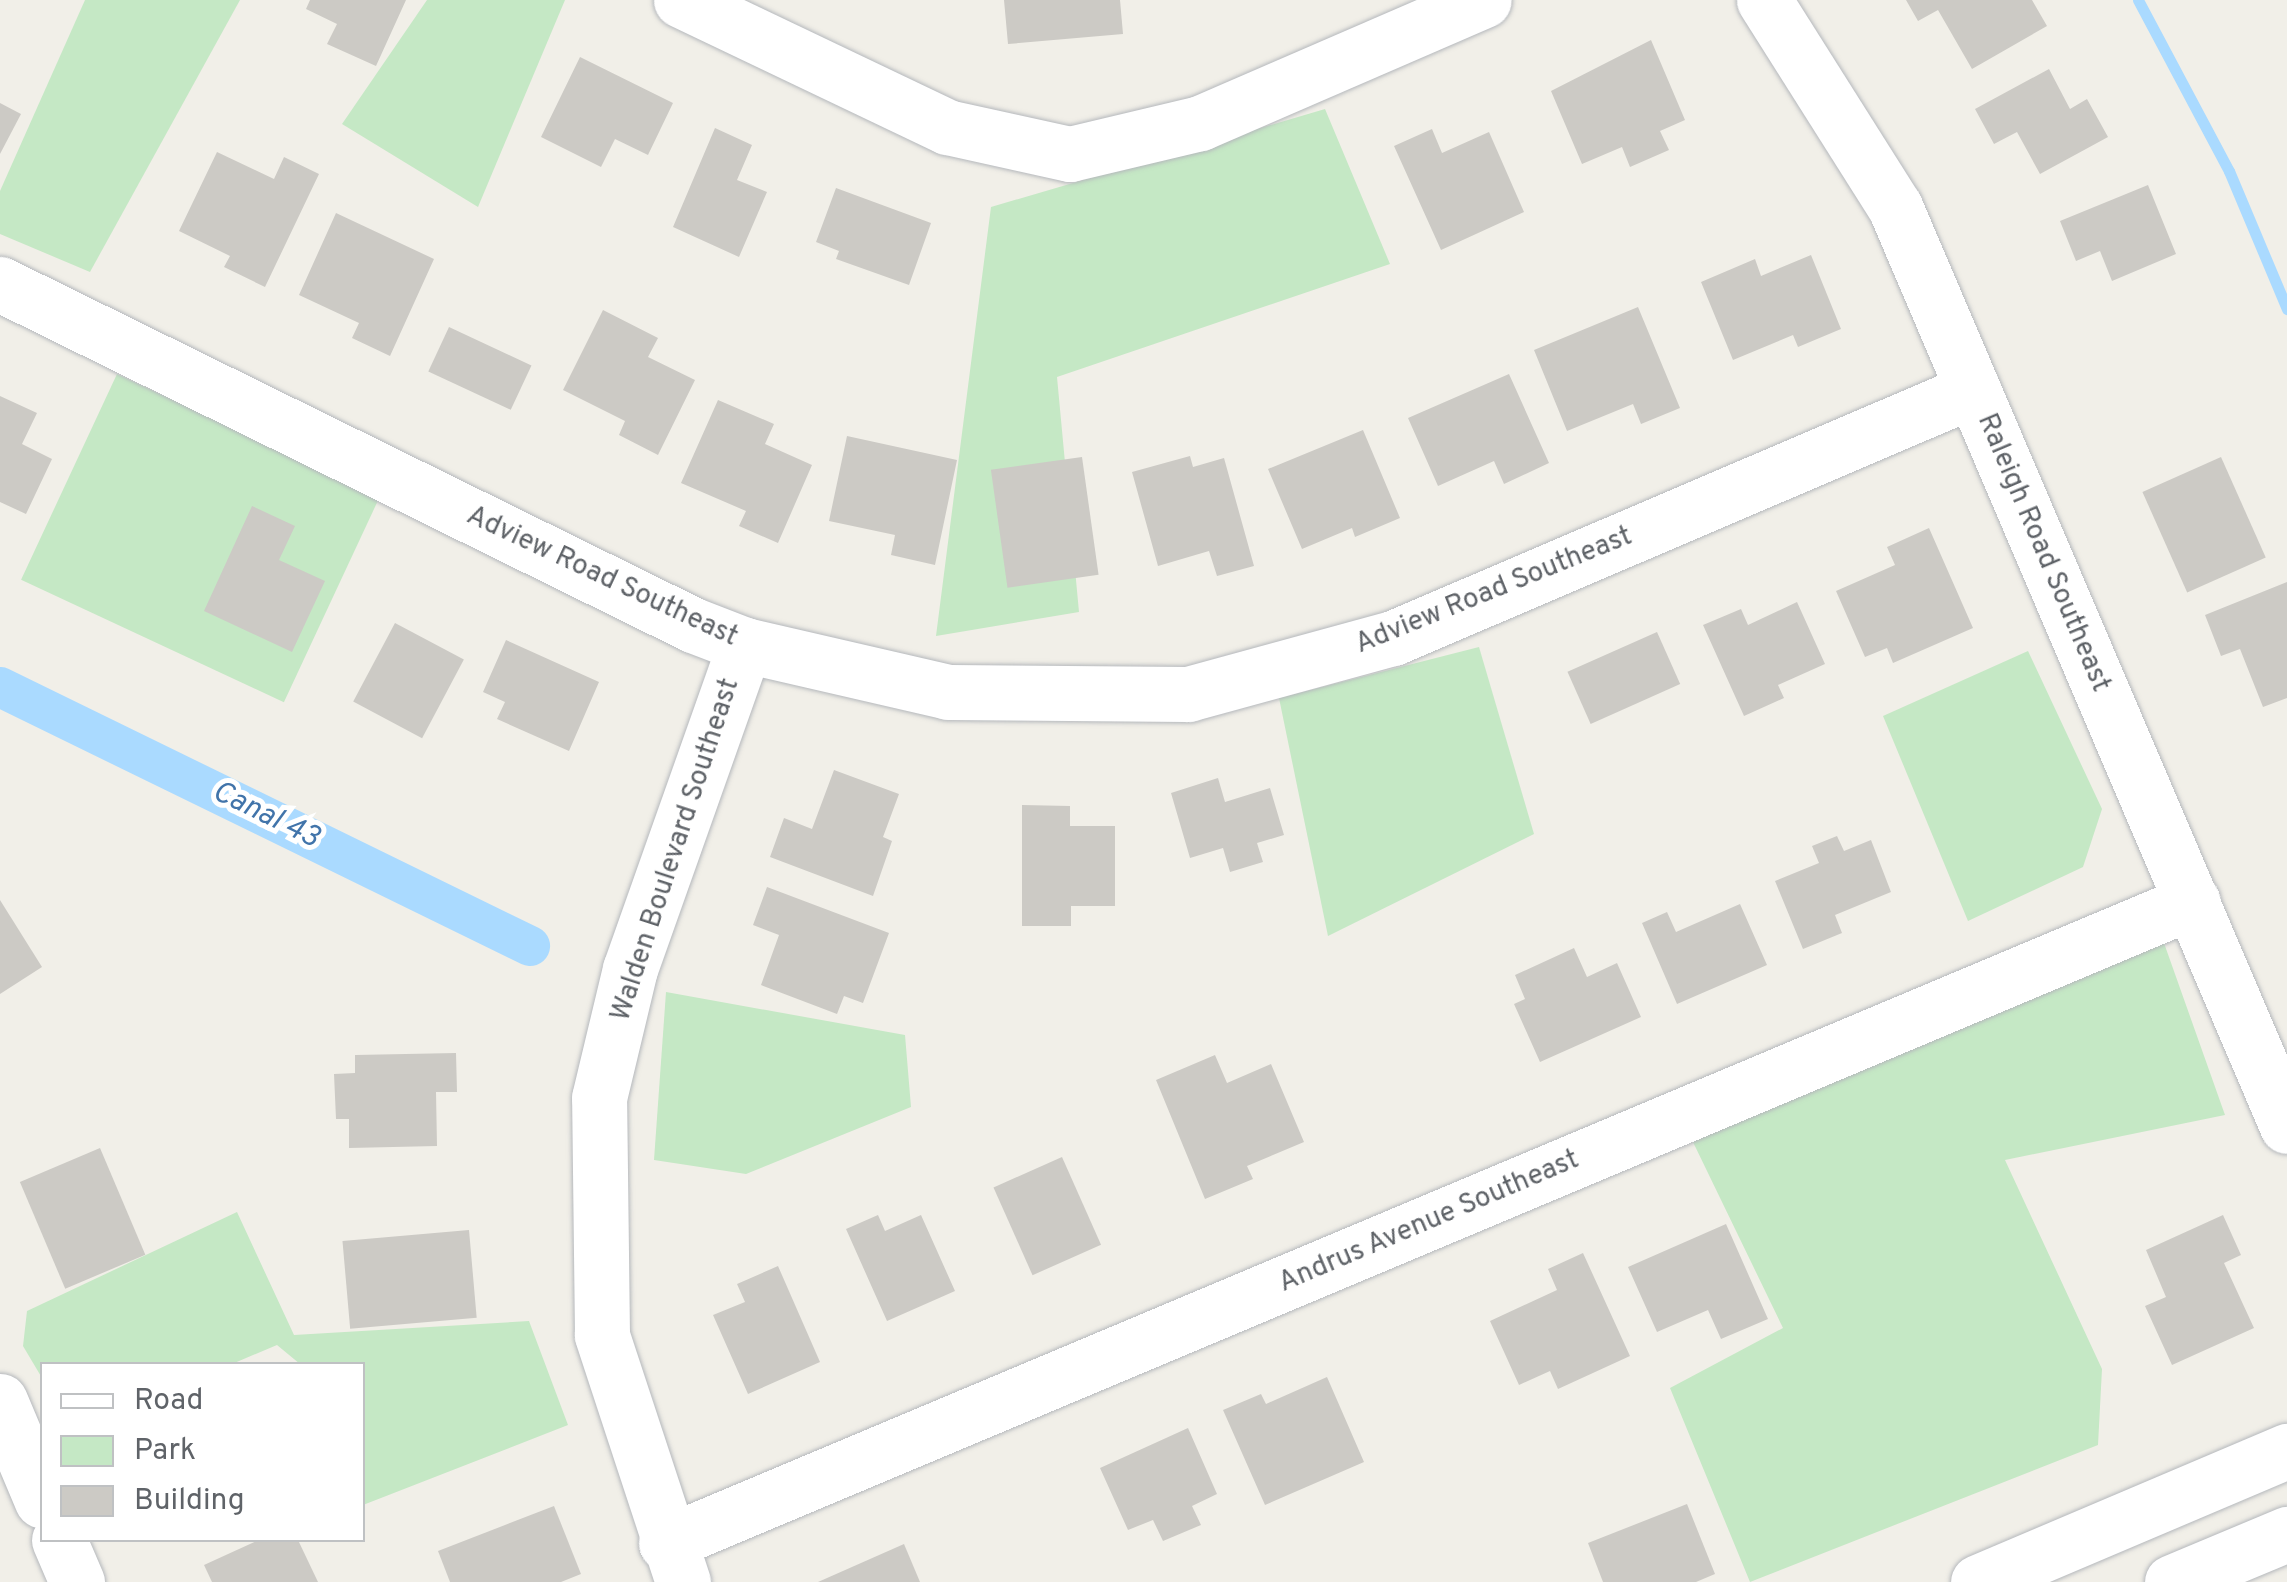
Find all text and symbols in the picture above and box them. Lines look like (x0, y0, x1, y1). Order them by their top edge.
street label: Raleigh Road Southeast (1969, 409, 2117, 697)
street label: Adview Road Southeast (461, 499, 743, 655)
street label: Adview Road Southeast (1351, 520, 1637, 662)
street label: Walden Boulevard Southeast (605, 674, 747, 1026)
water label: Canal 43 (206, 775, 324, 857)
street label: Andrus Avenue Southeast (1273, 1143, 1585, 1301)
legend (40, 1362, 365, 1542)
text: Road (134, 1383, 203, 1420)
text: Park (134, 1433, 196, 1470)
text: Building (134, 1483, 245, 1520)

